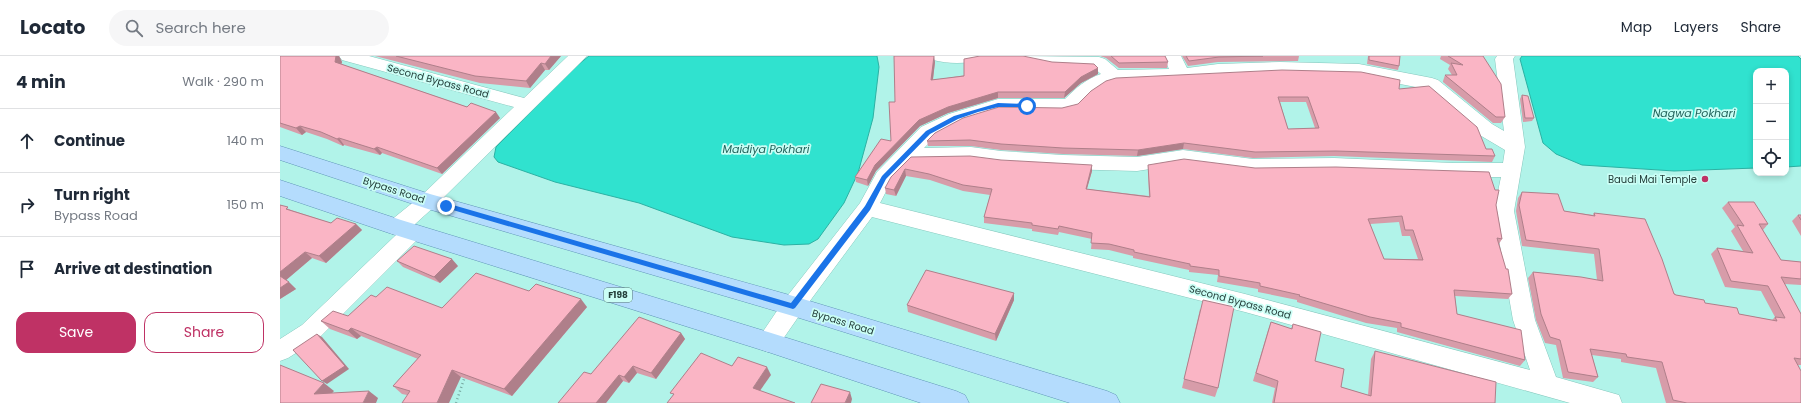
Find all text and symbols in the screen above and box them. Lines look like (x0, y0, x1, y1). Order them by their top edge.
search box (109, 10, 389, 46)
text: Locato (20, 14, 85, 41)
icon: search (123, 17, 145, 39)
text: Search here (155, 17, 246, 38)
text: Map (1621, 17, 1652, 37)
text: Layers (1674, 17, 1718, 37)
text: Share (1740, 17, 1781, 37)
street label: Second Bypass Road (385, 60, 491, 102)
map controls (1753, 68, 1789, 176)
button: + (1753, 68, 1789, 104)
text: 4 min (16, 70, 66, 94)
text: Walk · 290 m (182, 72, 264, 91)
route start (1018, 97, 1036, 115)
button: − (1753, 104, 1789, 140)
water label: Nagwa Pokhari (1653, 105, 1736, 121)
icon: ahead (16, 130, 38, 152)
text: Continue (54, 130, 125, 151)
text: 140 m (227, 131, 264, 150)
button: locate (1753, 140, 1789, 176)
water label: Maidiya Pokhari (722, 141, 810, 157)
place label: Baudi Mai Temple (1608, 172, 1697, 187)
street label: Bypass Road (361, 173, 427, 207)
marker: Baudi Mai Temple (1700, 174, 1710, 184)
text: Turn right (54, 184, 130, 205)
icon: right (16, 194, 38, 216)
text: 150 m (227, 195, 264, 214)
route end (437, 197, 455, 215)
text: Bypass Road (54, 206, 138, 225)
icon: arrive (16, 258, 38, 280)
text: Arrive at destination (54, 258, 212, 279)
street label: Second Bypass Road (1187, 281, 1293, 323)
road number: F198 (604, 288, 632, 302)
street label: Bypass Road (810, 305, 876, 339)
button: Save (16, 312, 136, 353)
button: Share (144, 312, 264, 353)

